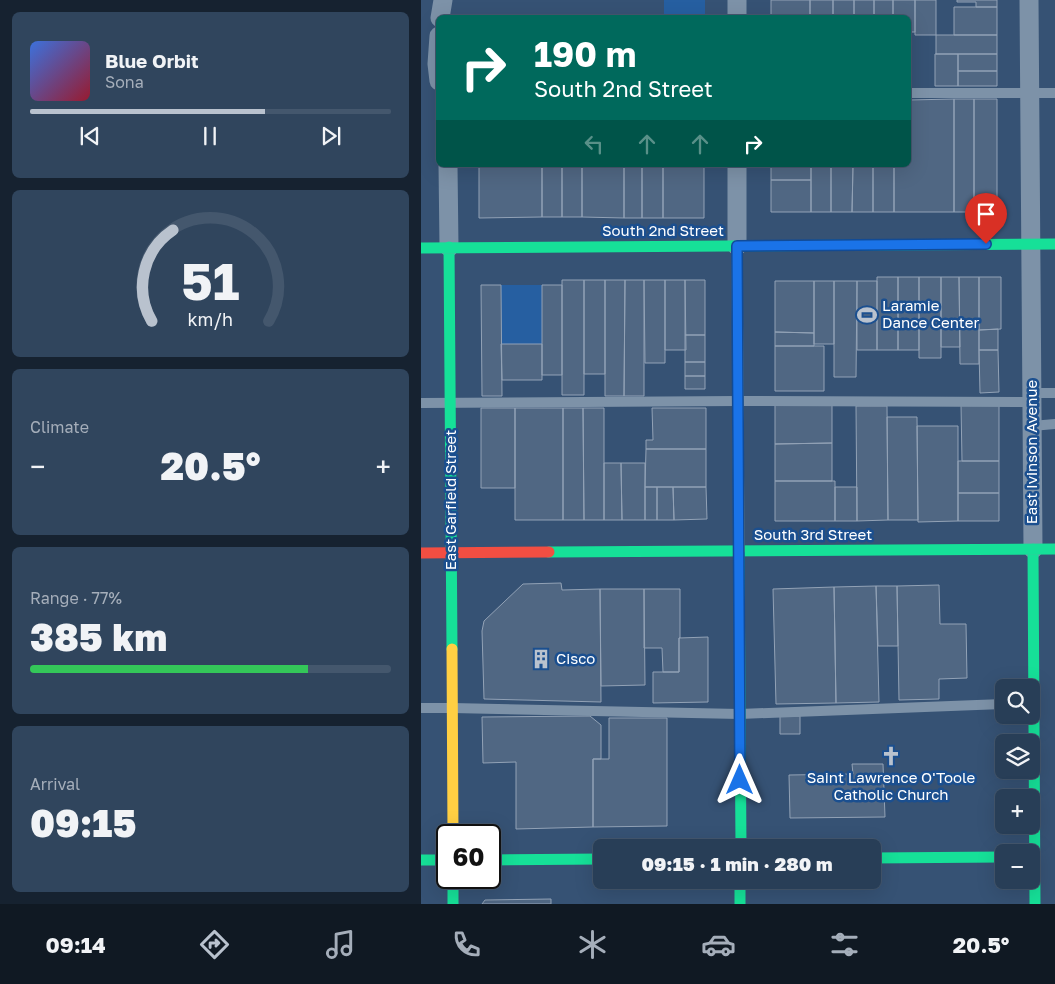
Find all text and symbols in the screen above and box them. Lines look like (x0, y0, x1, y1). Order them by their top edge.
text: 190 m (534, 33, 636, 75)
icon: right (451, 35, 516, 100)
text: Blue Orbit (105, 49, 199, 72)
text: Sona (105, 72, 144, 92)
text: South 2nd Street (534, 75, 713, 102)
icon: previous (76, 122, 104, 150)
icon: pause (196, 122, 224, 150)
icon: next (317, 122, 345, 150)
icon: left (580, 130, 608, 158)
icon: ahead (633, 130, 661, 158)
icon: ahead (686, 130, 714, 158)
icon: right (739, 130, 767, 158)
pin (965, 193, 1007, 244)
icon: arrive (972, 200, 1000, 228)
street label: South 2nd Street (602, 221, 724, 239)
text: 51 (181, 249, 240, 311)
place label: Laramie Dance Center (882, 296, 980, 331)
sports icon: Laramie Dance Center (856, 304, 878, 326)
text: km/h (188, 308, 233, 330)
street label: East Ivinson Avenue (1022, 379, 1040, 524)
text: Climate (30, 417, 89, 437)
street label: East Garfield Street (441, 430, 459, 570)
text: 20.5° (161, 443, 260, 488)
text: − (30, 450, 45, 483)
text: + (376, 450, 391, 483)
street label: South 3rd Street (754, 525, 872, 543)
text: Range · 77% (30, 588, 122, 608)
text: 385 km (30, 614, 167, 659)
building icon: Cisco (530, 648, 552, 670)
place label: Cisco (556, 649, 595, 667)
map controls (995, 679, 1040, 889)
button: search (995, 679, 1040, 724)
button: layers (995, 734, 1040, 779)
church icon: Saint Lawrence O'Toole Catholic Church (880, 745, 902, 767)
position arrow (713, 753, 765, 805)
place label: Saint Lawrence O'Toole Catholic Church (807, 768, 976, 803)
text: Arrival (30, 774, 80, 794)
button: + (995, 789, 1040, 834)
text: 09:15 (30, 800, 136, 845)
speed limit sign: 60 (436, 824, 501, 889)
button: − (995, 844, 1040, 889)
text: 09:15 · 1 min · 280 m (641, 852, 833, 875)
icon: directions (197, 927, 232, 962)
icon: music (323, 927, 358, 962)
icon: phone (449, 927, 484, 962)
icon: climate (575, 927, 610, 962)
icon: car (701, 927, 736, 962)
icon: filters (827, 927, 862, 962)
text: 09:14 (45, 931, 106, 958)
text: 20.5° (953, 931, 1009, 958)

